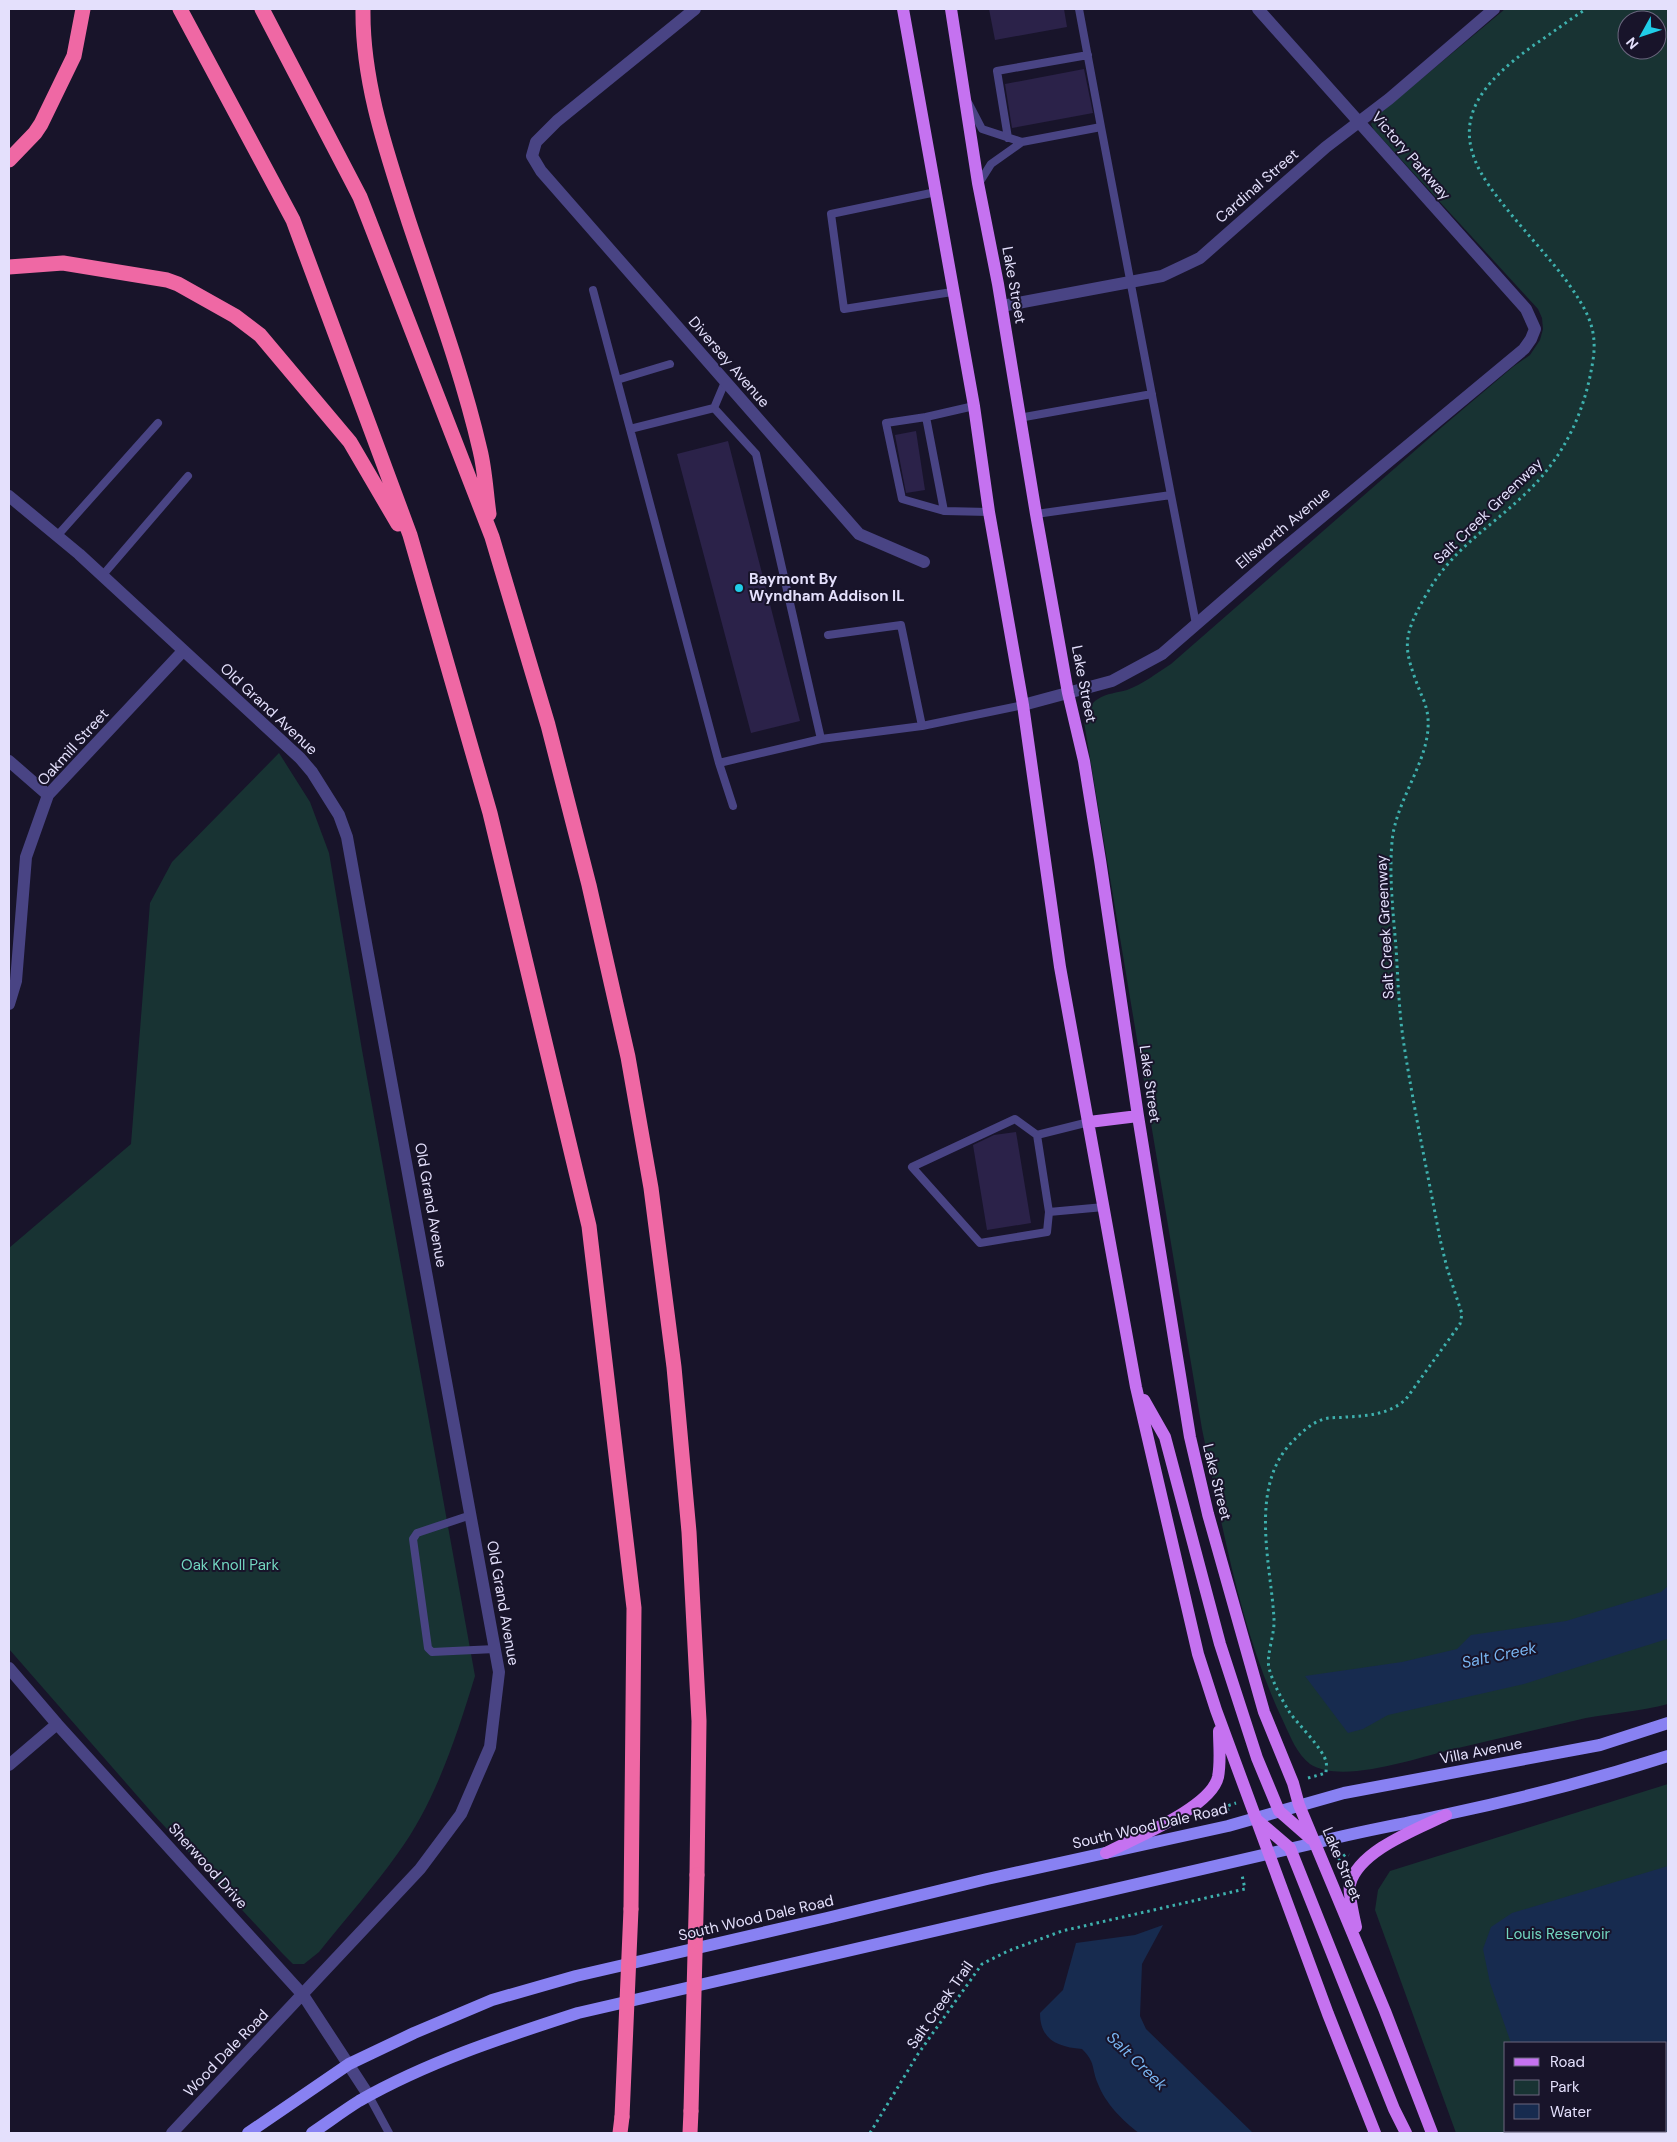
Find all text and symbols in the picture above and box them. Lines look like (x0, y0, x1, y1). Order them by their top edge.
north arrow (1617, 10, 1667, 60)
text: N (1622, 34, 1642, 53)
street label: Victory Parkway (1367, 107, 1456, 205)
street label: Cardinal Street (1211, 144, 1303, 228)
street label: Lake Street (997, 245, 1031, 325)
street label: Diversey Avenue (684, 312, 774, 412)
street label: Salt Creek Greenway (1429, 453, 1547, 568)
street label: Ellsworth Avenue (1232, 483, 1334, 573)
place label: Baymont By Wyndham Addison IL (749, 569, 905, 606)
marker: Baymont By Wyndham Addison IL (733, 582, 745, 594)
street label: Lake Street (1067, 644, 1101, 724)
street label: Old Grand Avenue (216, 659, 322, 759)
street label: Oakmill Street (33, 704, 113, 790)
street label: Salt Creek Greenway (1371, 854, 1399, 1000)
street label: Lake Street (1135, 1044, 1165, 1124)
street label: Old Grand Avenue (410, 1141, 452, 1269)
street label: Lake Street (1198, 1442, 1236, 1522)
street label: Old Grand Avenue (482, 1539, 524, 1667)
park label: Oak Knoll Park (181, 1555, 279, 1575)
water label: Salt Creek (1460, 1637, 1539, 1673)
street label: Villa Avenue (1438, 1733, 1524, 1769)
street label: South Wood Dale Road (1070, 1798, 1230, 1854)
street label: Sherwood Drive (164, 1819, 252, 1913)
street label: Lake Street (1318, 1824, 1367, 1904)
street label: South Wood Dale Road (676, 1890, 836, 1946)
park label: Louis Reservoir (1506, 1924, 1611, 1944)
street label: Salt Creek Trail (902, 1957, 978, 2053)
street label: Wood Dale Road (179, 2005, 273, 2101)
water label: Salt Creek (1102, 2027, 1172, 2096)
legend (1504, 2042, 1667, 2132)
text: Road (1550, 2052, 1585, 2072)
text: Park (1550, 2077, 1580, 2097)
text: Water (1550, 2102, 1592, 2122)

